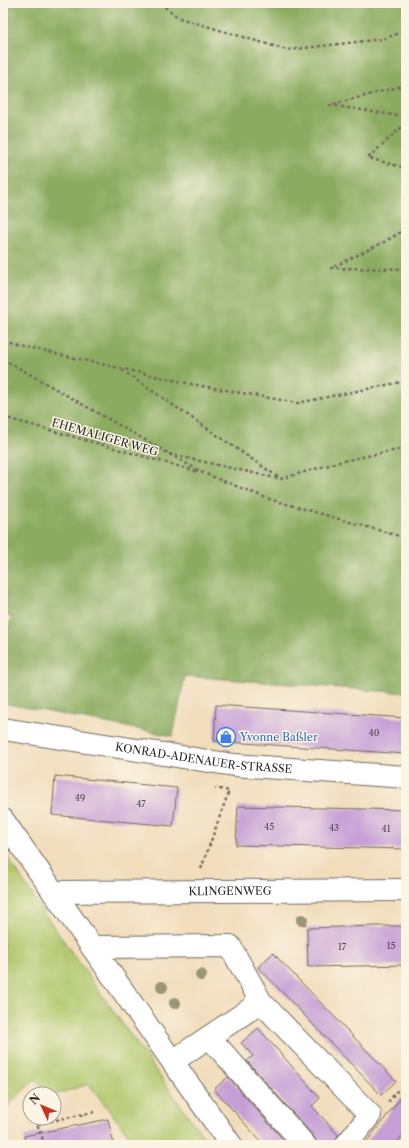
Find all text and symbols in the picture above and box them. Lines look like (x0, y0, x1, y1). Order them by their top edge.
street label: EHEMALIGER WEG (50, 415, 160, 459)
shop icon: Yvonne Baßler (215, 726, 237, 748)
house number: 40 (369, 727, 380, 738)
place label: Yvonne Baßler (239, 730, 318, 744)
street label: KONRAD-ADENAUER-STRASSE (114, 740, 293, 776)
house number: 49 (75, 792, 85, 803)
house number: 47 (136, 798, 146, 809)
house number: 45 (264, 821, 274, 832)
house number: 43 (329, 822, 339, 833)
house number: 41 (382, 823, 391, 834)
street label: KLINGENWEG (188, 884, 272, 898)
house number: 15 (387, 940, 395, 951)
house number: 17 (338, 941, 347, 952)
north arrow (22, 1086, 62, 1126)
text: N (26, 1090, 43, 1107)

